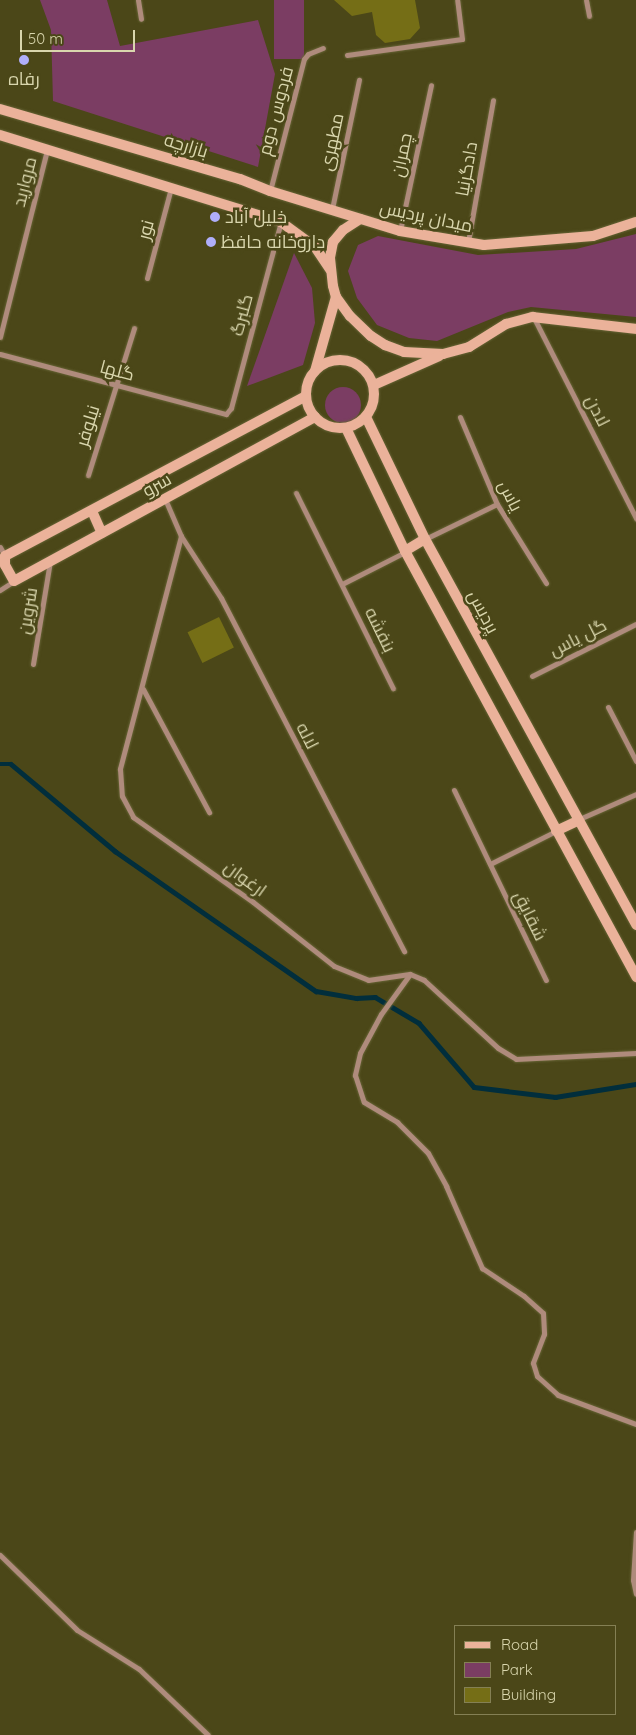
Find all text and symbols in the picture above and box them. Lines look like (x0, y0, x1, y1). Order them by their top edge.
scale bar (22, 20, 138, 52)
text: 50 m (28, 29, 63, 48)
marker: رفاه (18, 54, 30, 66)
street label: فردوس دوم (254, 64, 298, 158)
place label: رفاه (8, 68, 40, 90)
street label: مطهری (315, 111, 349, 173)
street label: بازارچه (161, 129, 211, 163)
street label: چمران (387, 131, 417, 179)
street label: دادگرنیا (452, 140, 482, 198)
street label: مروارید (8, 155, 42, 209)
street label: میدان پردیس (378, 197, 474, 237)
place label: خلیل آباد (225, 206, 287, 228)
marker: خلیل آباد (209, 211, 221, 223)
street label: نور (133, 218, 159, 242)
place label: داروخانه حافظ (221, 231, 325, 253)
marker: داروخانه حافظ (205, 236, 217, 248)
street label: گلبرگ (226, 292, 258, 338)
street label: گلها (97, 356, 137, 386)
street label: لادن (580, 392, 614, 430)
street label: نیلوفر (71, 403, 105, 449)
street label: سرو (139, 468, 175, 502)
street label: یاس (493, 477, 527, 515)
street label: شروین (14, 586, 42, 636)
street label: پردیس (463, 587, 503, 637)
street label: بنفشه (360, 604, 400, 656)
street label: گل یاس (546, 614, 610, 662)
street label: لاله (291, 719, 323, 753)
street label: ارغوان (219, 856, 271, 902)
street label: شقایق (509, 888, 551, 944)
legend (454, 1625, 616, 1715)
text: Road (501, 1635, 538, 1654)
text: Park (501, 1660, 533, 1679)
text: Building (501, 1685, 556, 1704)

